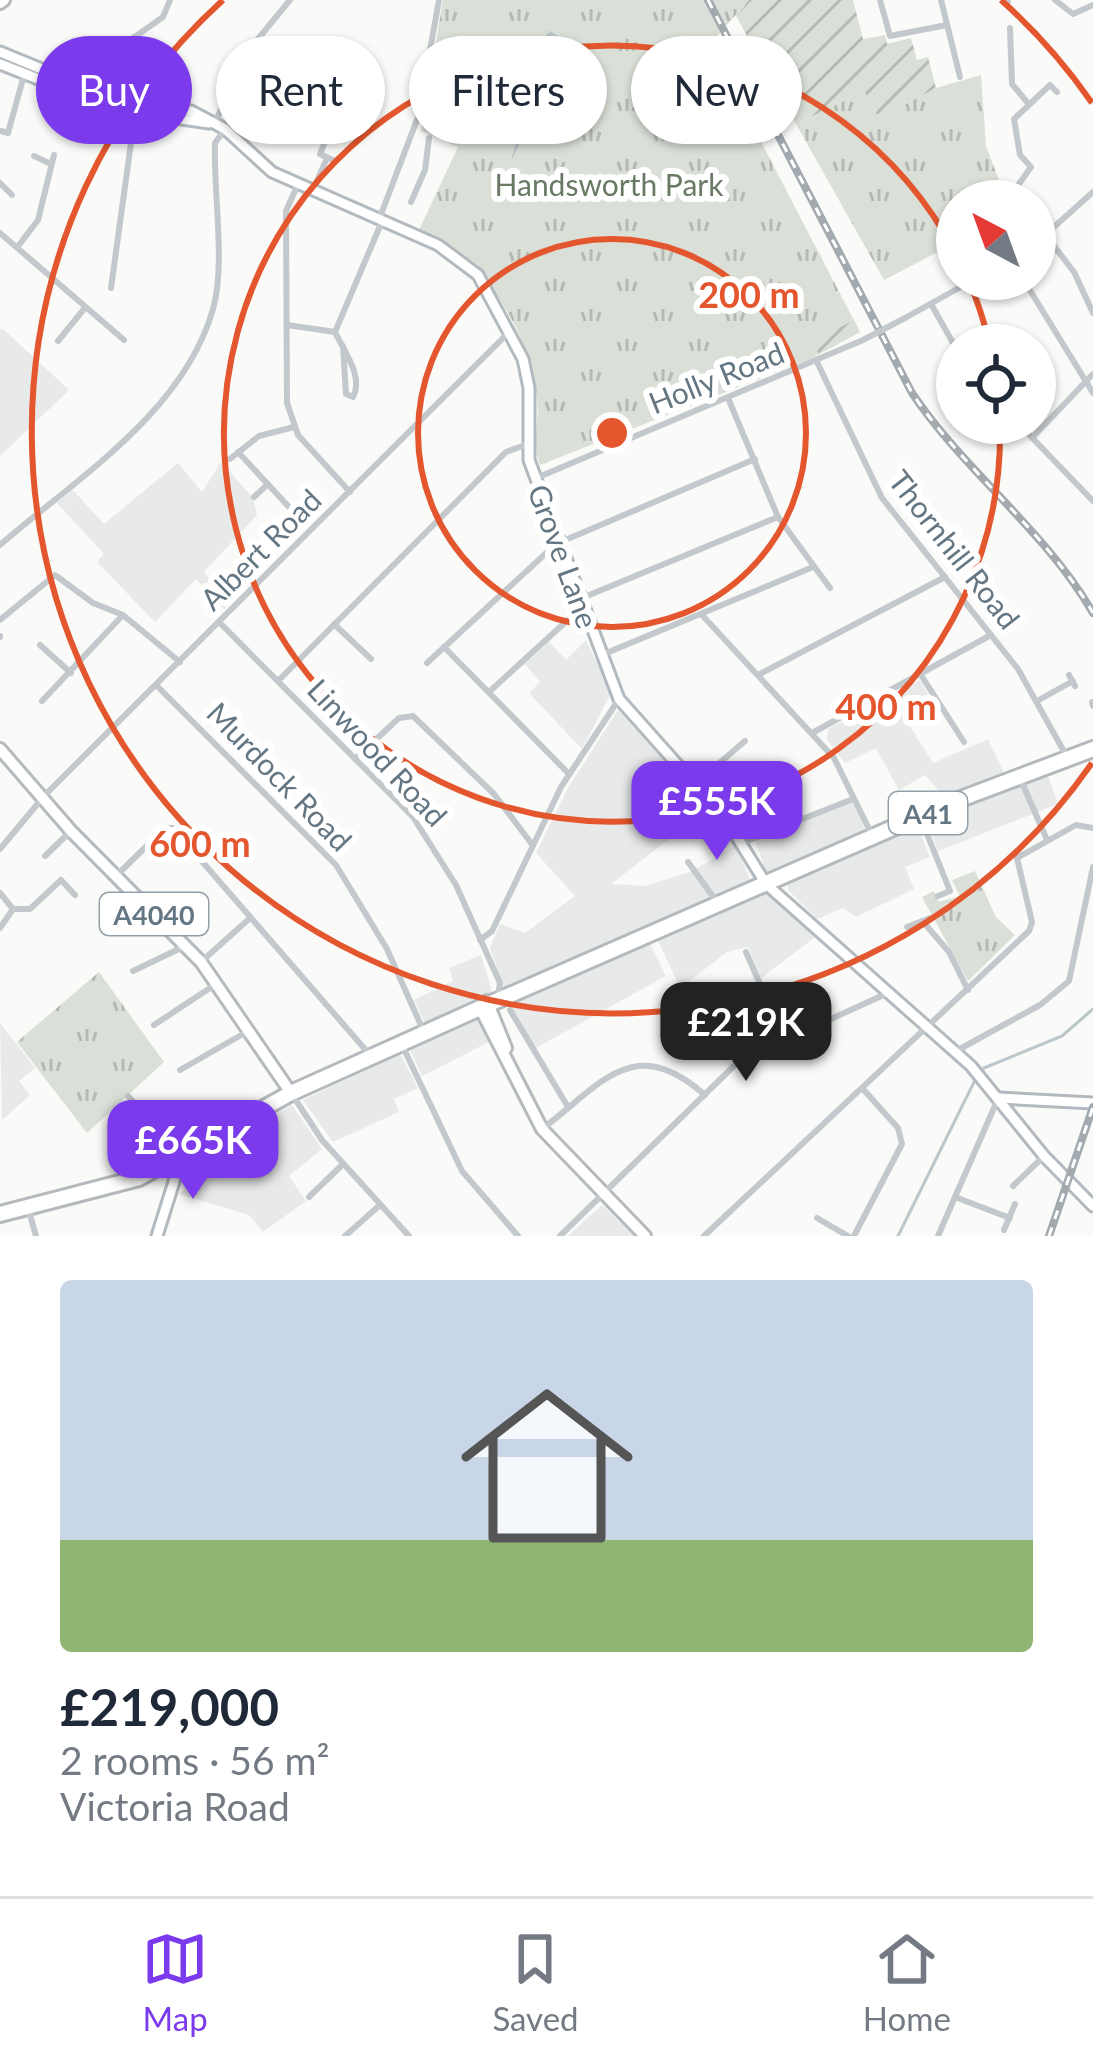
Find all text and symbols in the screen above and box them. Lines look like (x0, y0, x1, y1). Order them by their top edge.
chip: Buy (36, 36, 192, 144)
chip: Rent (216, 36, 385, 144)
chip: Filters (409, 36, 607, 144)
chip: New (631, 36, 802, 144)
park label: Handsworth Park (495, 166, 724, 202)
north arrow (936, 180, 1056, 300)
map controls (936, 180, 1056, 444)
text: 200 m (698, 272, 800, 316)
button: locate (936, 324, 1056, 444)
street label: Holly Road (643, 334, 789, 420)
centre of rings (591, 412, 633, 454)
street label: Thornhill Road (882, 463, 1028, 635)
street label: Grove Lane (521, 479, 607, 633)
street label: Albert Road (192, 481, 328, 617)
street label: Linwood Road (301, 671, 455, 833)
text: 400 m (835, 684, 937, 728)
street label: Murdock Road (200, 694, 360, 858)
pin: £555K (633, 761, 801, 863)
text: £555K (658, 777, 776, 823)
road number: A41 (889, 792, 967, 834)
text: 600 m (149, 821, 251, 865)
road number: A4040 (100, 893, 208, 935)
pin: £219K (662, 982, 830, 1084)
text: £219K (687, 998, 805, 1044)
pin: £665K (109, 1100, 277, 1202)
text: £665K (134, 1116, 252, 1162)
icon: home (439, 1358, 655, 1574)
text: £219,000 (60, 1676, 279, 1737)
text: 2 rooms · 56 m² (60, 1737, 330, 1783)
text: Victoria Road (60, 1783, 290, 1829)
tab: Map (142, 1926, 208, 2038)
tab: Saved (492, 1926, 579, 2038)
tab: Home (863, 1926, 951, 2038)

